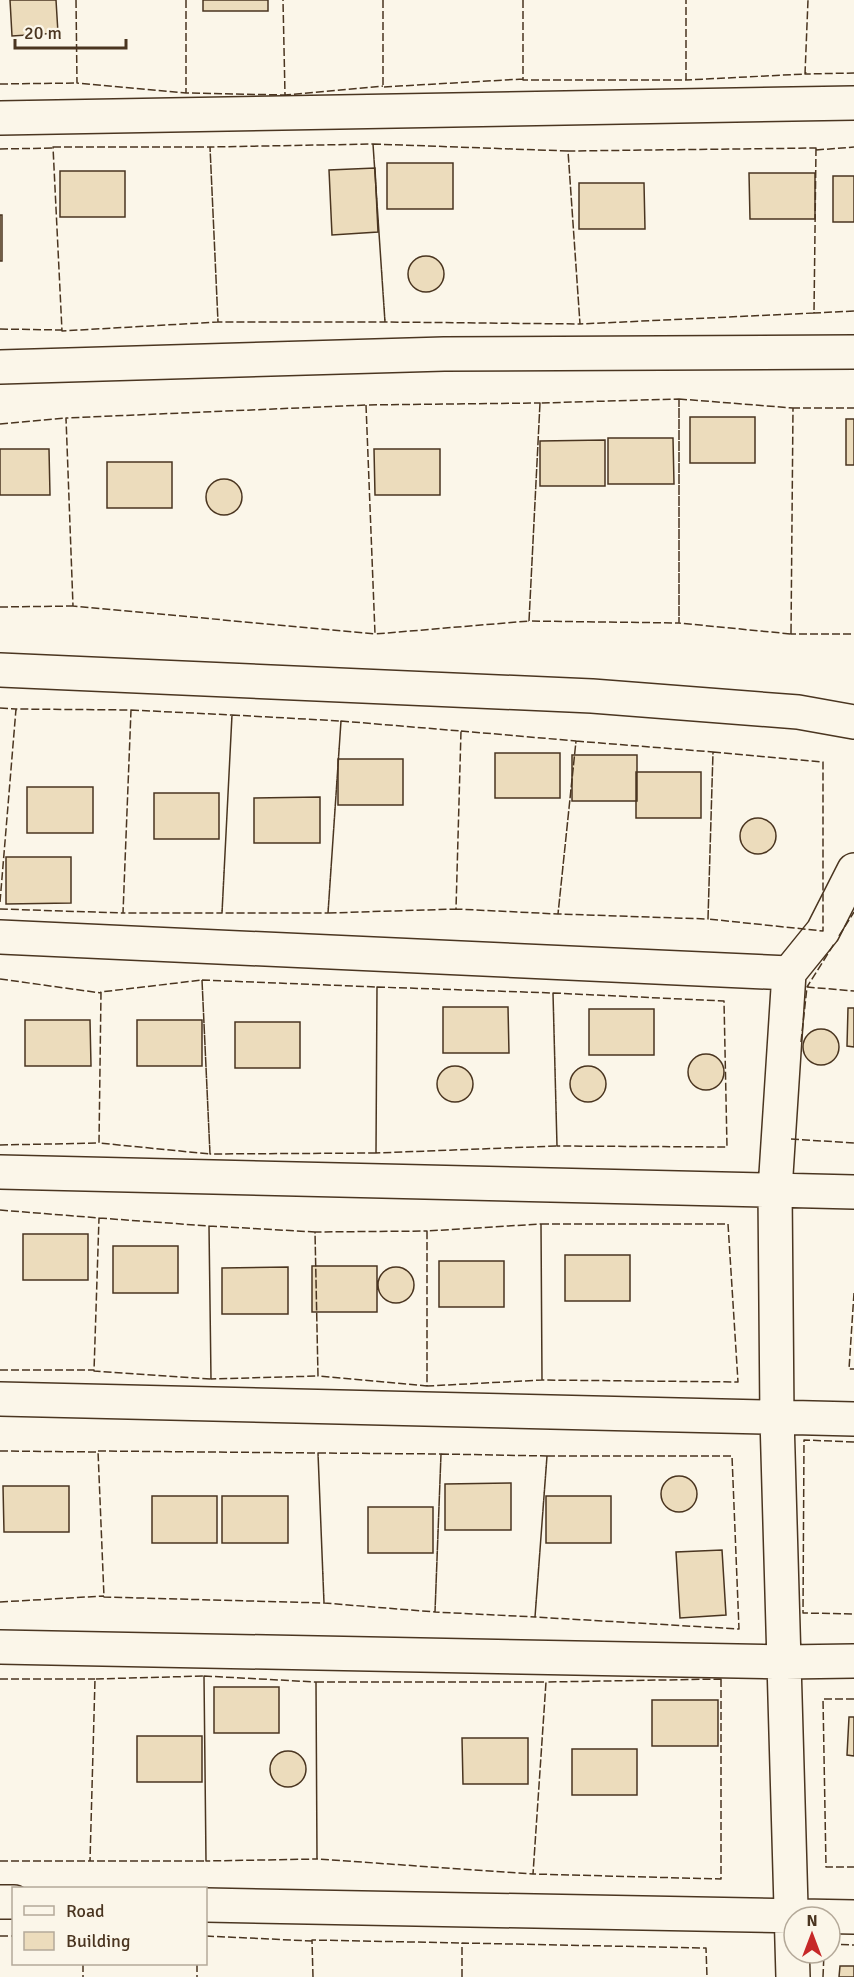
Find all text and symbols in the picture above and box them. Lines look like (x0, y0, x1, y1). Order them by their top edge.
scale bar (15, 12, 126, 50)
text: 20 m (24, 22, 62, 44)
legend (12, 1887, 207, 1965)
text: Road (66, 1900, 105, 1922)
north arrow (782, 1905, 842, 1965)
text: N (806, 1911, 818, 1931)
text: Building (66, 1930, 130, 1952)

